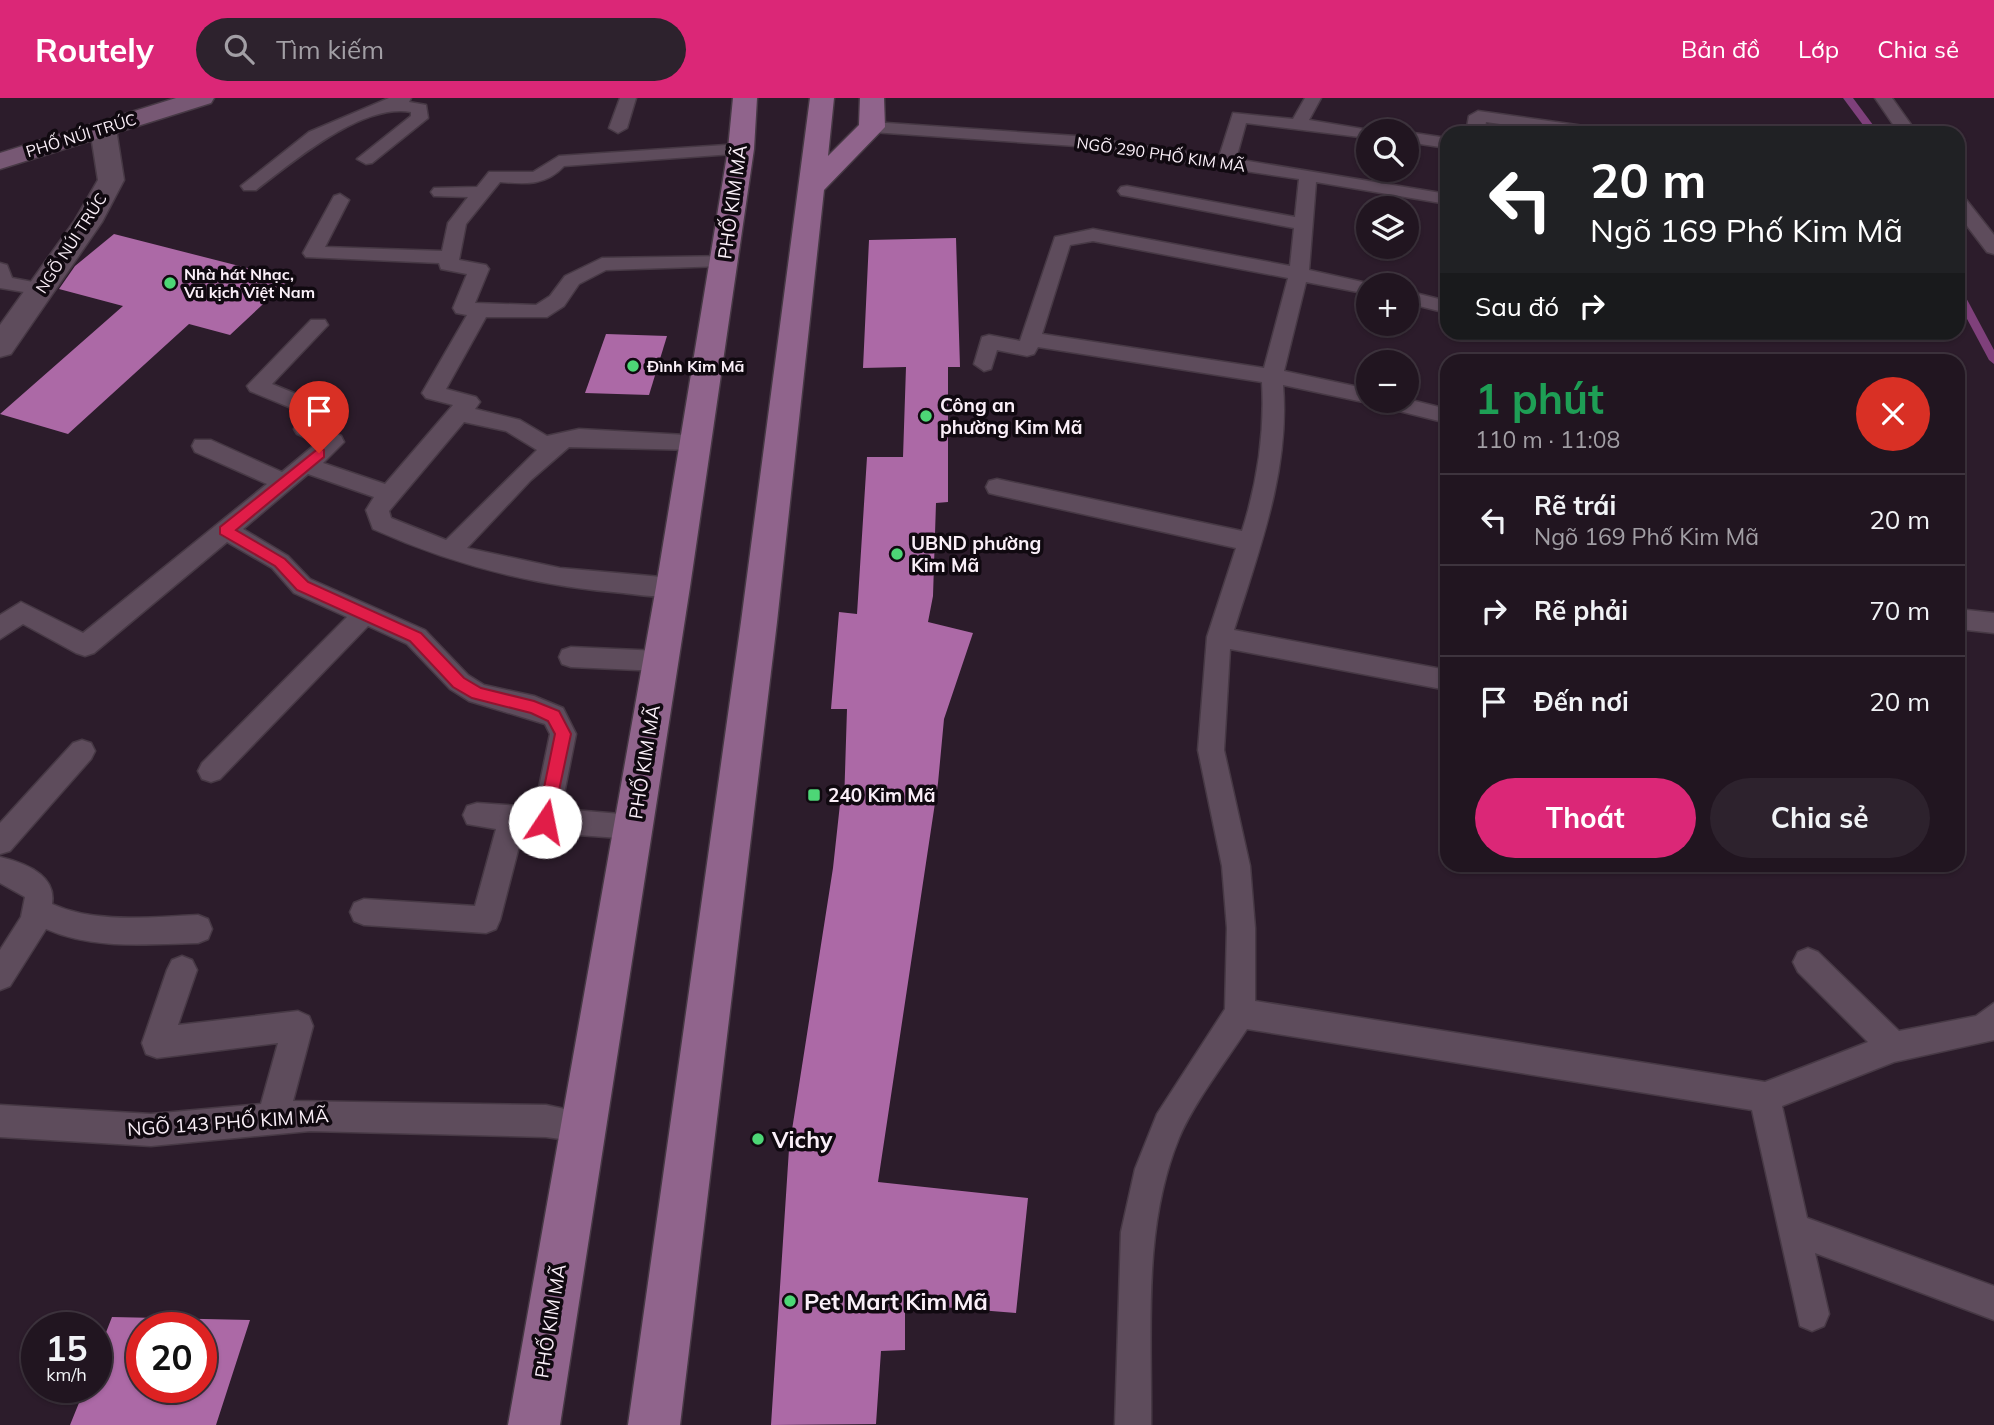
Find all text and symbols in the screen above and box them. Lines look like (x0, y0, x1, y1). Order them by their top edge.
search box (196, 18, 686, 81)
text: Routely (35, 29, 154, 70)
icon: search (220, 30, 258, 68)
text: Tìm kiếm (276, 33, 384, 66)
text: Bản đồ (1681, 34, 1760, 64)
text: Lớp (1798, 34, 1839, 64)
text: Chia sẻ (1877, 34, 1959, 64)
street label: PHỐ NÚI TRÚC (23, 109, 139, 161)
map controls (1356, 119, 1419, 413)
button: search (1356, 119, 1419, 182)
street label: NGÕ 290 PHỐ KIM MÃ (1075, 132, 1247, 176)
street label: PHỐ KIM MÃ (711, 143, 752, 261)
text: 20 m (1590, 149, 1706, 210)
icon: left (1475, 154, 1566, 245)
street label: NGÕ NÚI TRÚC (31, 189, 111, 297)
button: layers (1356, 196, 1419, 259)
text: Ngõ 169 Phố Kim Mã (1590, 210, 1903, 250)
place label: Nhà hát Nhạc, Vũ kịch Việt Nam (183, 264, 315, 302)
button: + (1356, 273, 1419, 336)
marker: Nhà hát Nhạc, Vũ kịch Việt Nam (162, 275, 178, 291)
icon: right (1573, 287, 1611, 325)
text: Sau đó (1475, 290, 1559, 323)
button: − (1356, 350, 1419, 413)
place label: Đình Kim Mã (646, 356, 745, 376)
marker: Đình Kim Mã (625, 358, 641, 374)
text: 1 phút (1475, 372, 1604, 425)
button: close (1856, 377, 1930, 451)
pin (289, 381, 349, 453)
icon: arrive (300, 392, 338, 430)
place label: Công an phường Kim Mã (940, 393, 1083, 439)
marker: Công an phường Kim Mã (918, 408, 934, 424)
text: 110 m · 11:08 (1475, 425, 1620, 454)
text: Rẽ trái (1534, 489, 1616, 522)
icon: left (1475, 501, 1513, 539)
text: 20 m (1869, 503, 1930, 536)
text: Ngõ 169 Phố Kim Mã (1534, 522, 1759, 551)
place label: UBND phường Kim Mã (911, 531, 1041, 577)
marker: UBND phường Kim Mã (889, 546, 905, 562)
icon: right (1475, 592, 1513, 630)
text: Rẽ phải (1534, 594, 1628, 627)
text: 70 m (1869, 594, 1930, 627)
icon: arrive (1475, 683, 1513, 721)
text: Đến nơi (1534, 685, 1629, 718)
text: 20 m (1869, 685, 1930, 718)
street label: PHỐ KIM MÃ (622, 703, 665, 821)
button: Thoát (1475, 778, 1696, 858)
button: Chia sẻ (1710, 778, 1930, 858)
place label: 240 Kim Mã (828, 783, 936, 807)
position arrow (508, 785, 582, 859)
marker: 240 Kim Mã (806, 787, 822, 803)
street label: NGÕ 143 PHỐ KIM MÃ (126, 1102, 330, 1141)
place label: Vichy (771, 1125, 833, 1154)
marker: Vichy (750, 1131, 766, 1147)
street label: PHỐ KIM MÃ (528, 1262, 571, 1380)
place label: Pet Mart Kim Mã (804, 1287, 988, 1316)
marker: Pet Mart Kim Mã (782, 1293, 798, 1309)
speed limit sign: 20 (126, 1312, 217, 1403)
text: 15 (45, 1326, 88, 1370)
text: km/h (46, 1363, 87, 1386)

